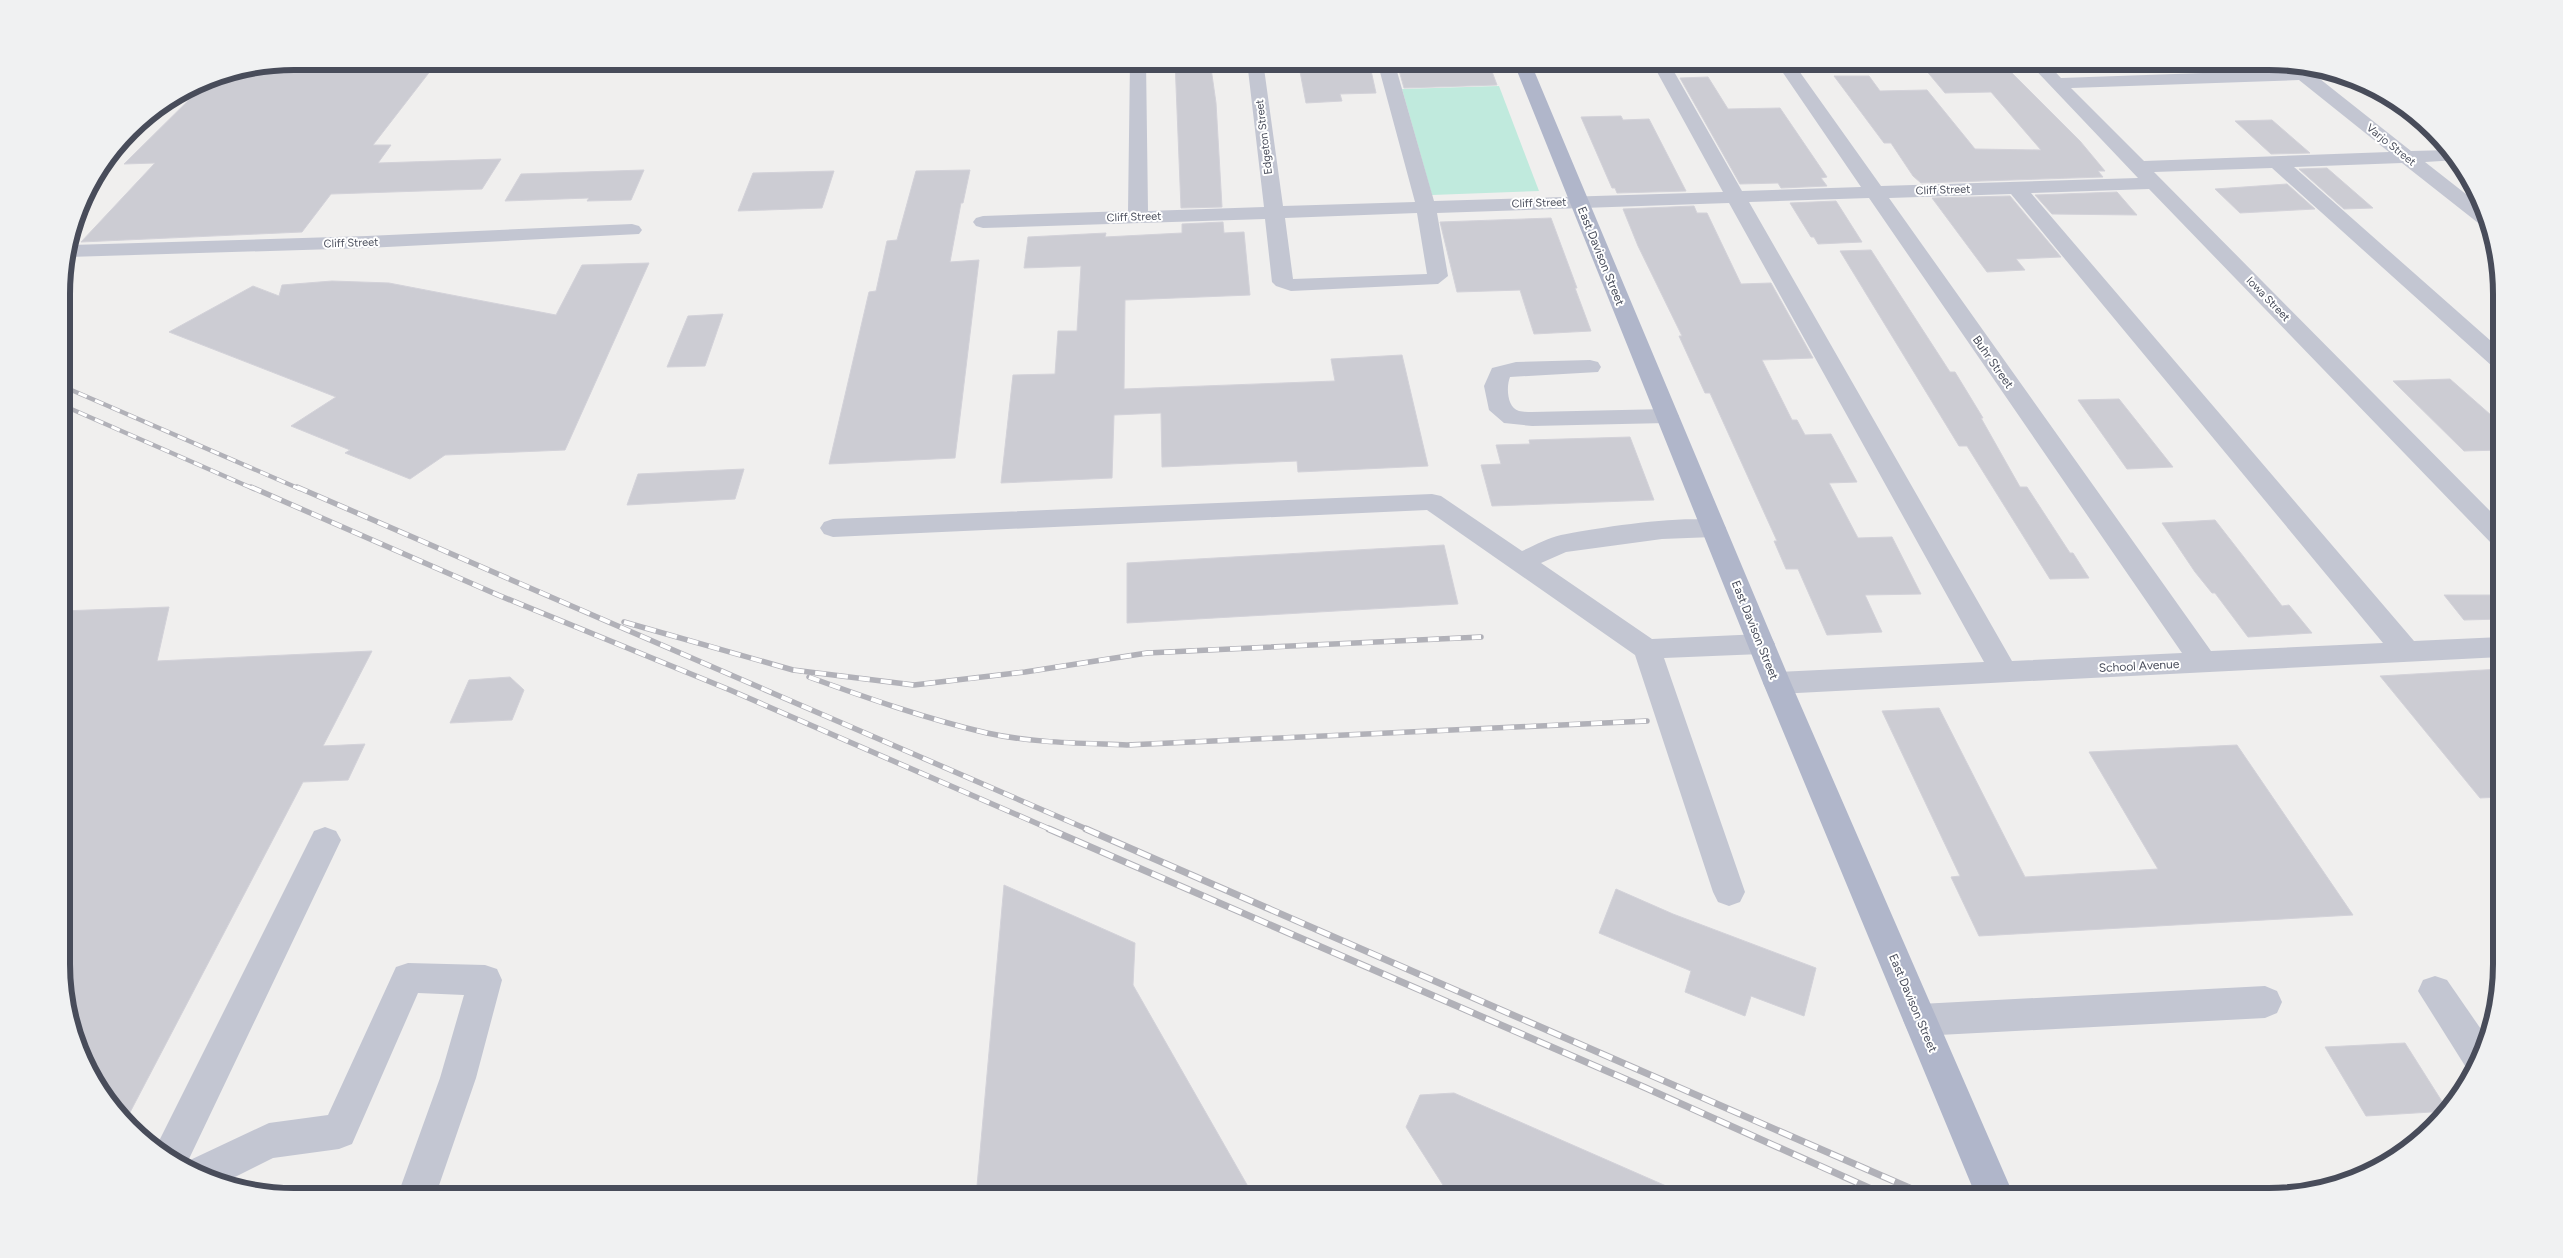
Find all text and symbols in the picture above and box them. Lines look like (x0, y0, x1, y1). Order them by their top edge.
street label: Edgeton Street (1253, 99, 1275, 175)
street label: Varjo Street (2364, 121, 2418, 169)
street label: Cliff Street (1916, 183, 1970, 197)
street label: Cliff Street (1512, 196, 1566, 210)
street label: East Davison Street (1575, 204, 1627, 308)
street label: Cliff Street (1107, 210, 1161, 224)
street label: Cliff Street (324, 236, 378, 250)
street label: Iowa Street (2244, 274, 2292, 324)
street label: Buhr Street (1970, 333, 2017, 392)
street label: East Davison Street (1729, 578, 1781, 682)
street label: School Avenue (2098, 657, 2180, 675)
street label: East Davison Street (1886, 952, 1940, 1055)

